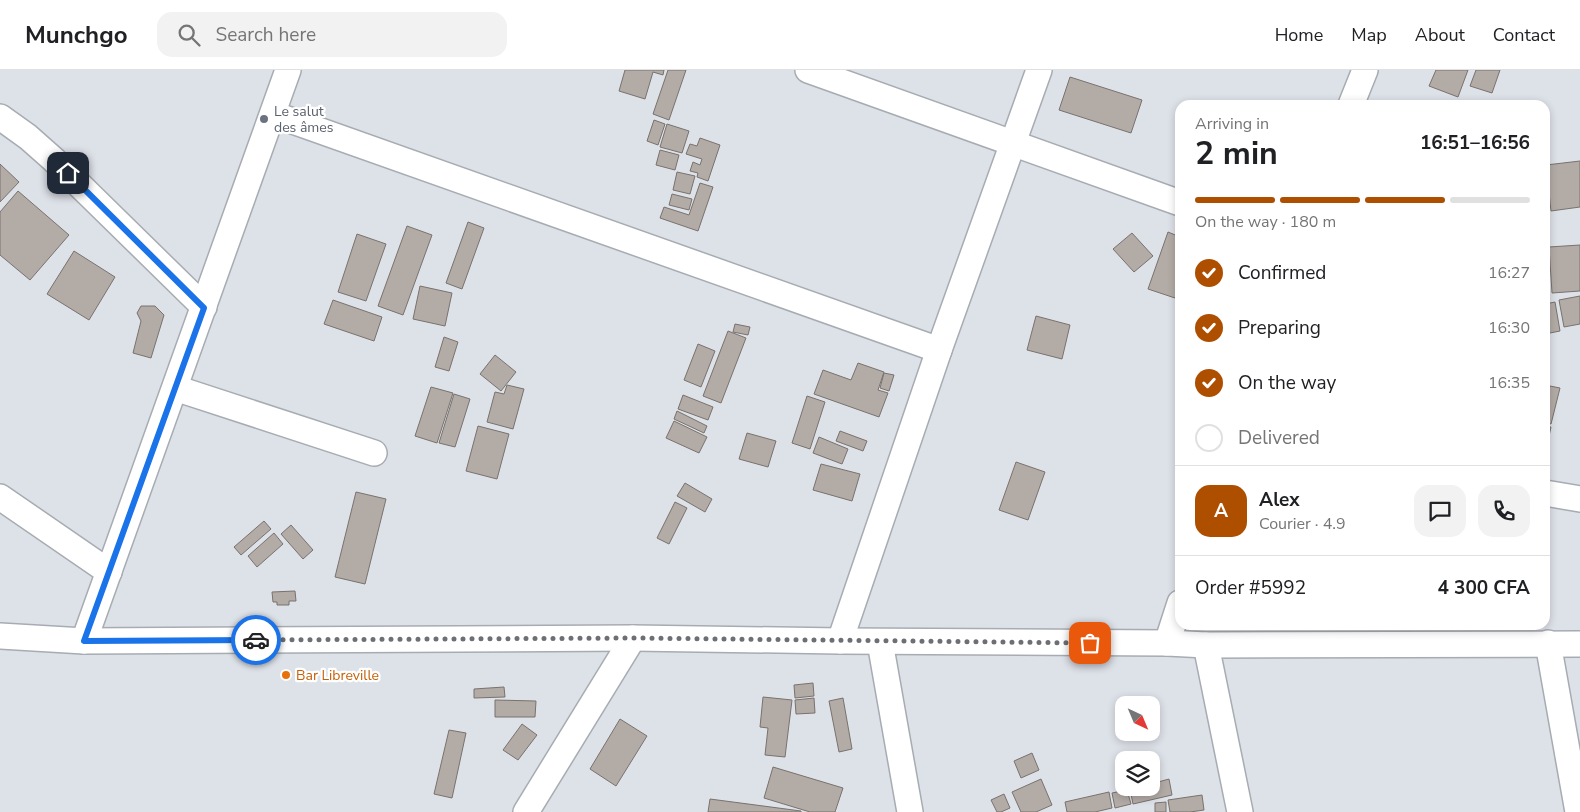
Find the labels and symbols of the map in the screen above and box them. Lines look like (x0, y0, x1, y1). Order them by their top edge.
place label: Le salut des âmes (274, 102, 334, 137)
marker: Le salut des âmes (258, 113, 270, 125)
pin (47, 152, 89, 194)
courier (231, 615, 281, 665)
pin (1069, 622, 1111, 664)
place label: Bar Libreville (296, 666, 379, 685)
marker: Bar Libreville (280, 669, 292, 681)
north arrow (1115, 696, 1160, 741)

